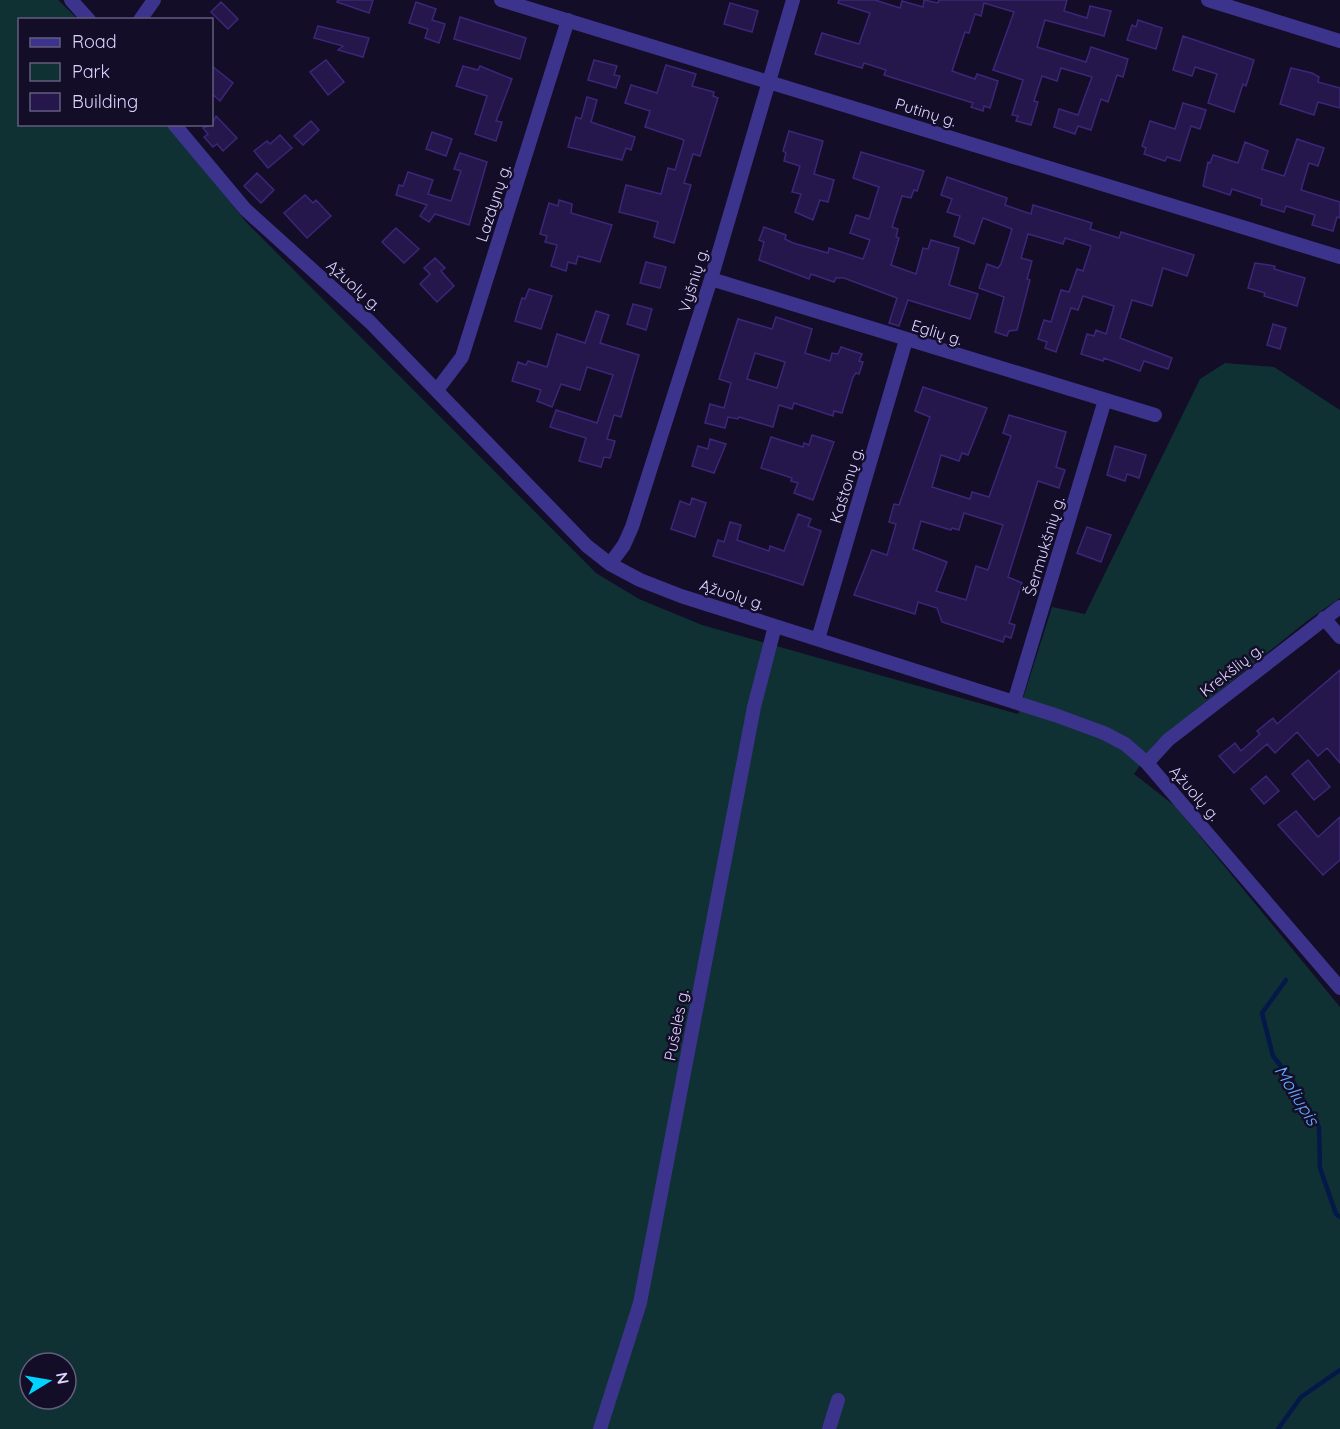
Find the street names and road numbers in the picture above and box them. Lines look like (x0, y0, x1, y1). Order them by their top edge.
street label: Putinų g. (893, 93, 959, 131)
street label: Lazdynų g. (471, 162, 515, 244)
street label: Vyšnių g. (674, 245, 712, 315)
street label: Ąžuolų g. (323, 255, 386, 315)
street label: Eglių g. (909, 315, 965, 349)
street label: Kaštonų g. (825, 444, 867, 526)
street label: Šermukšnių g. (1019, 494, 1069, 598)
street label: Ąžuolų g. (697, 574, 767, 614)
street label: Krekšlių g. (1195, 639, 1267, 701)
street label: Ąžuolų g. (1166, 761, 1225, 825)
street label: Pušelės g. (659, 987, 693, 1062)

